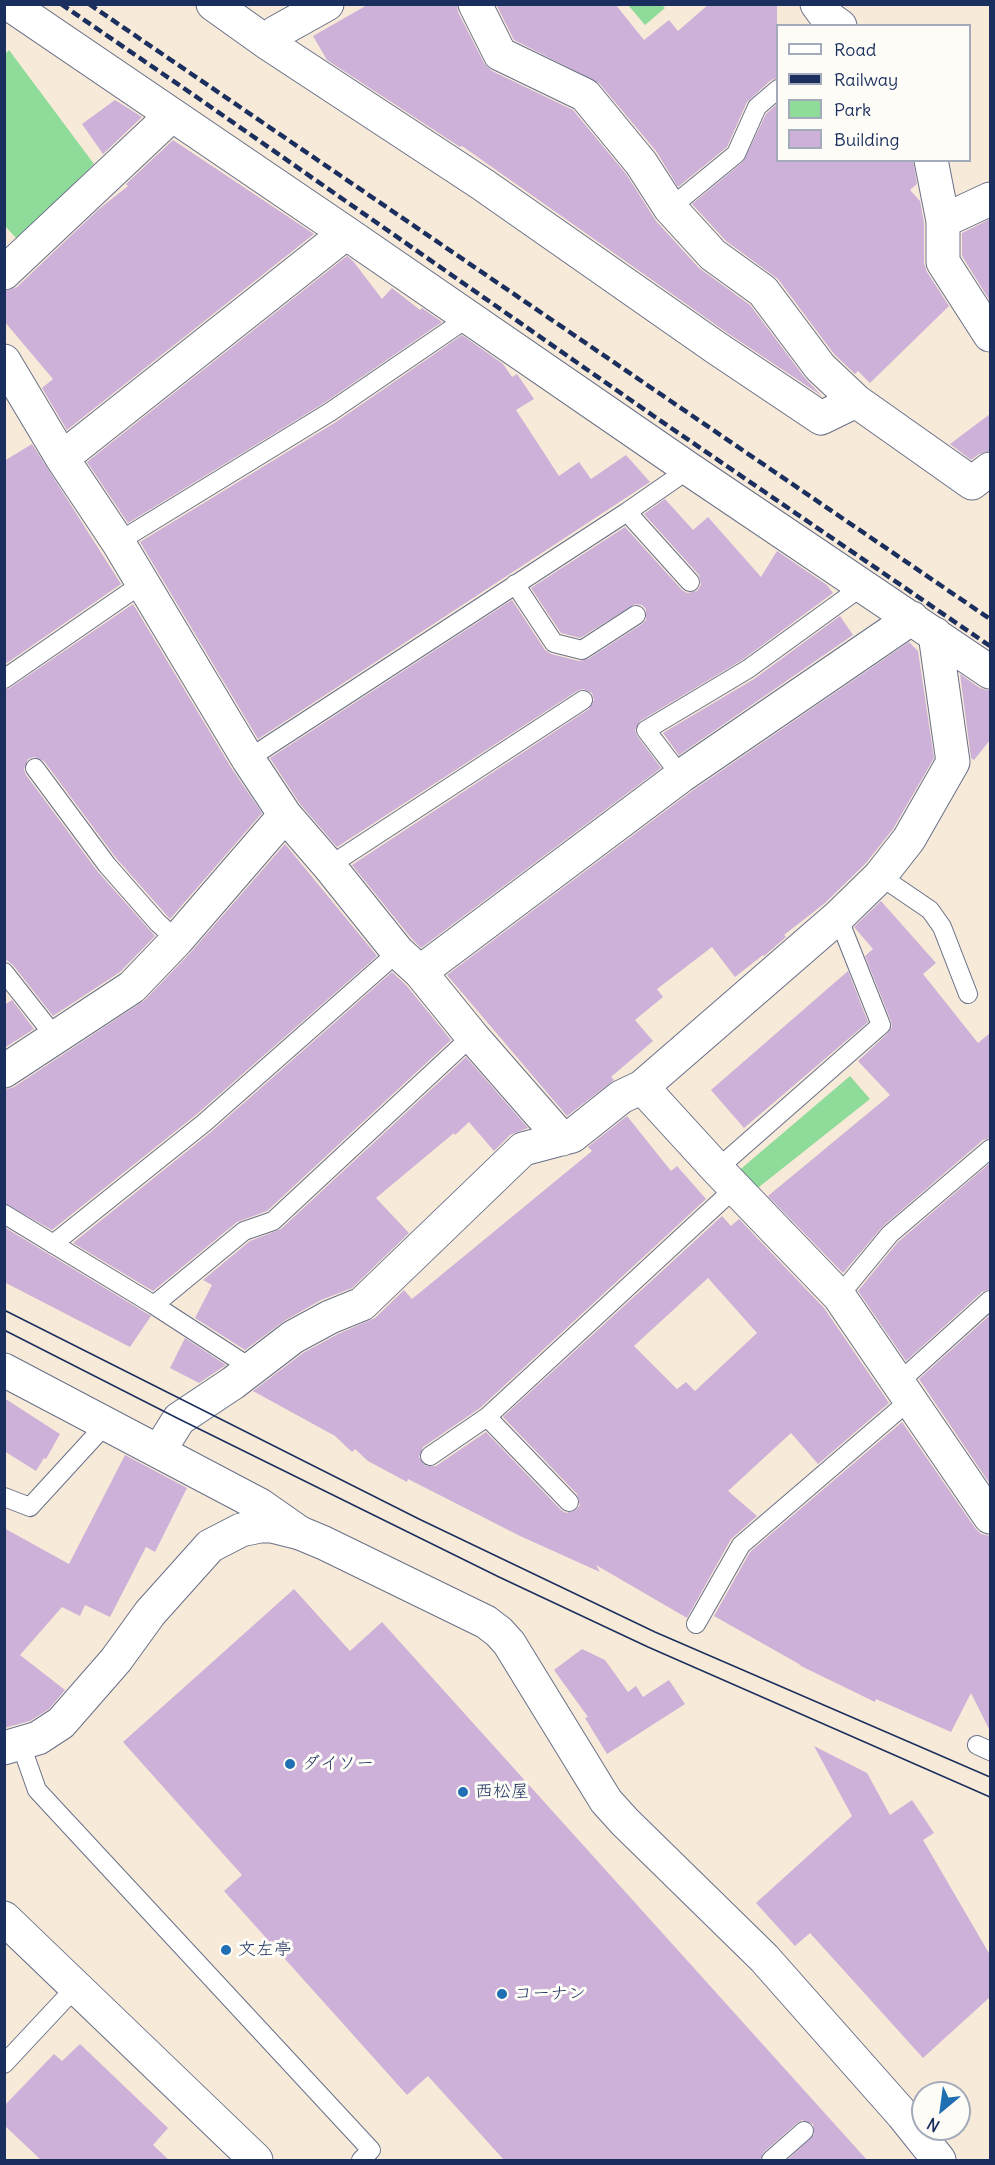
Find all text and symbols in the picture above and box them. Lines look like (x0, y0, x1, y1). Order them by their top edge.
legend (776, 24, 971, 162)
text: Road (834, 38, 876, 61)
text: Railway (834, 68, 898, 91)
text: Park (834, 98, 871, 121)
text: Building (834, 128, 899, 151)
place label: ダイソー (302, 1753, 374, 1775)
marker: ダイソー (283, 1757, 297, 1771)
place label: 西松屋 (475, 1781, 529, 1803)
marker: 西松屋 (456, 1785, 470, 1799)
place label: 文左亭 (238, 1939, 292, 1961)
marker: 文左亭 (219, 1943, 233, 1957)
place label: コーナン (514, 1983, 586, 2005)
marker: コーナン (495, 1987, 509, 2001)
north arrow (911, 2081, 971, 2141)
text: N (924, 2114, 943, 2136)

